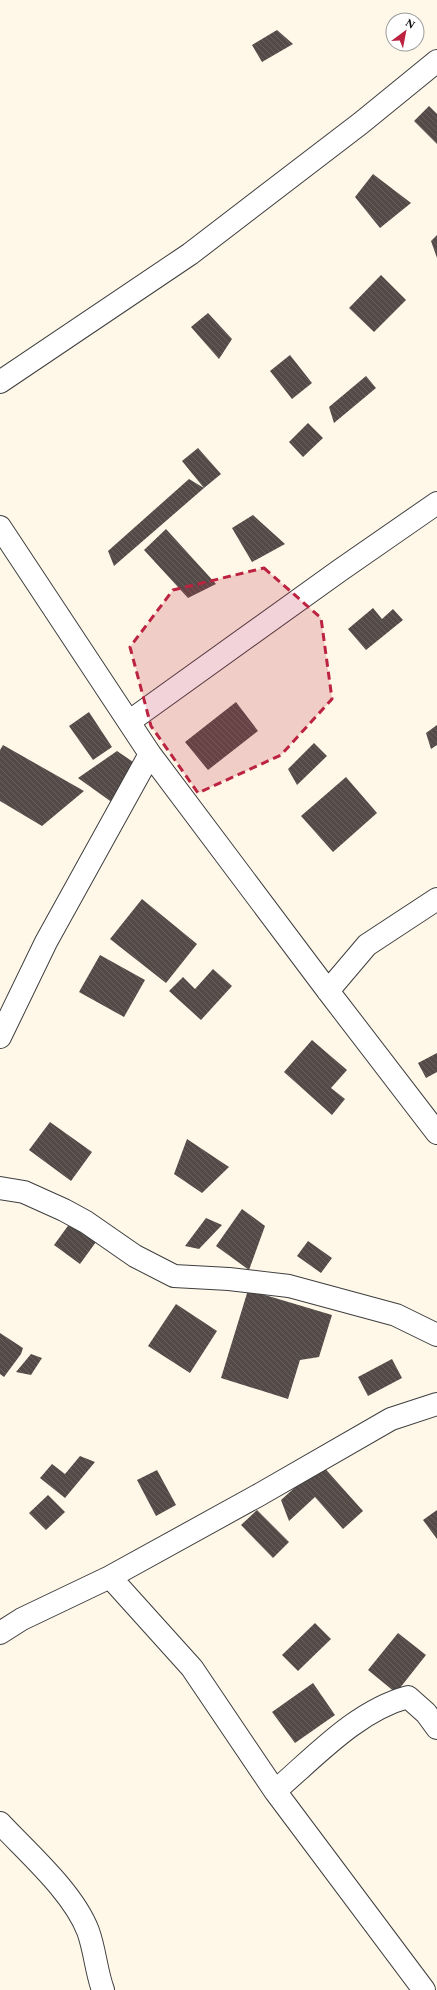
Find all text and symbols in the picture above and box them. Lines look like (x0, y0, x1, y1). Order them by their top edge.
north arrow (385, 12, 425, 52)
text: N (402, 14, 418, 34)

